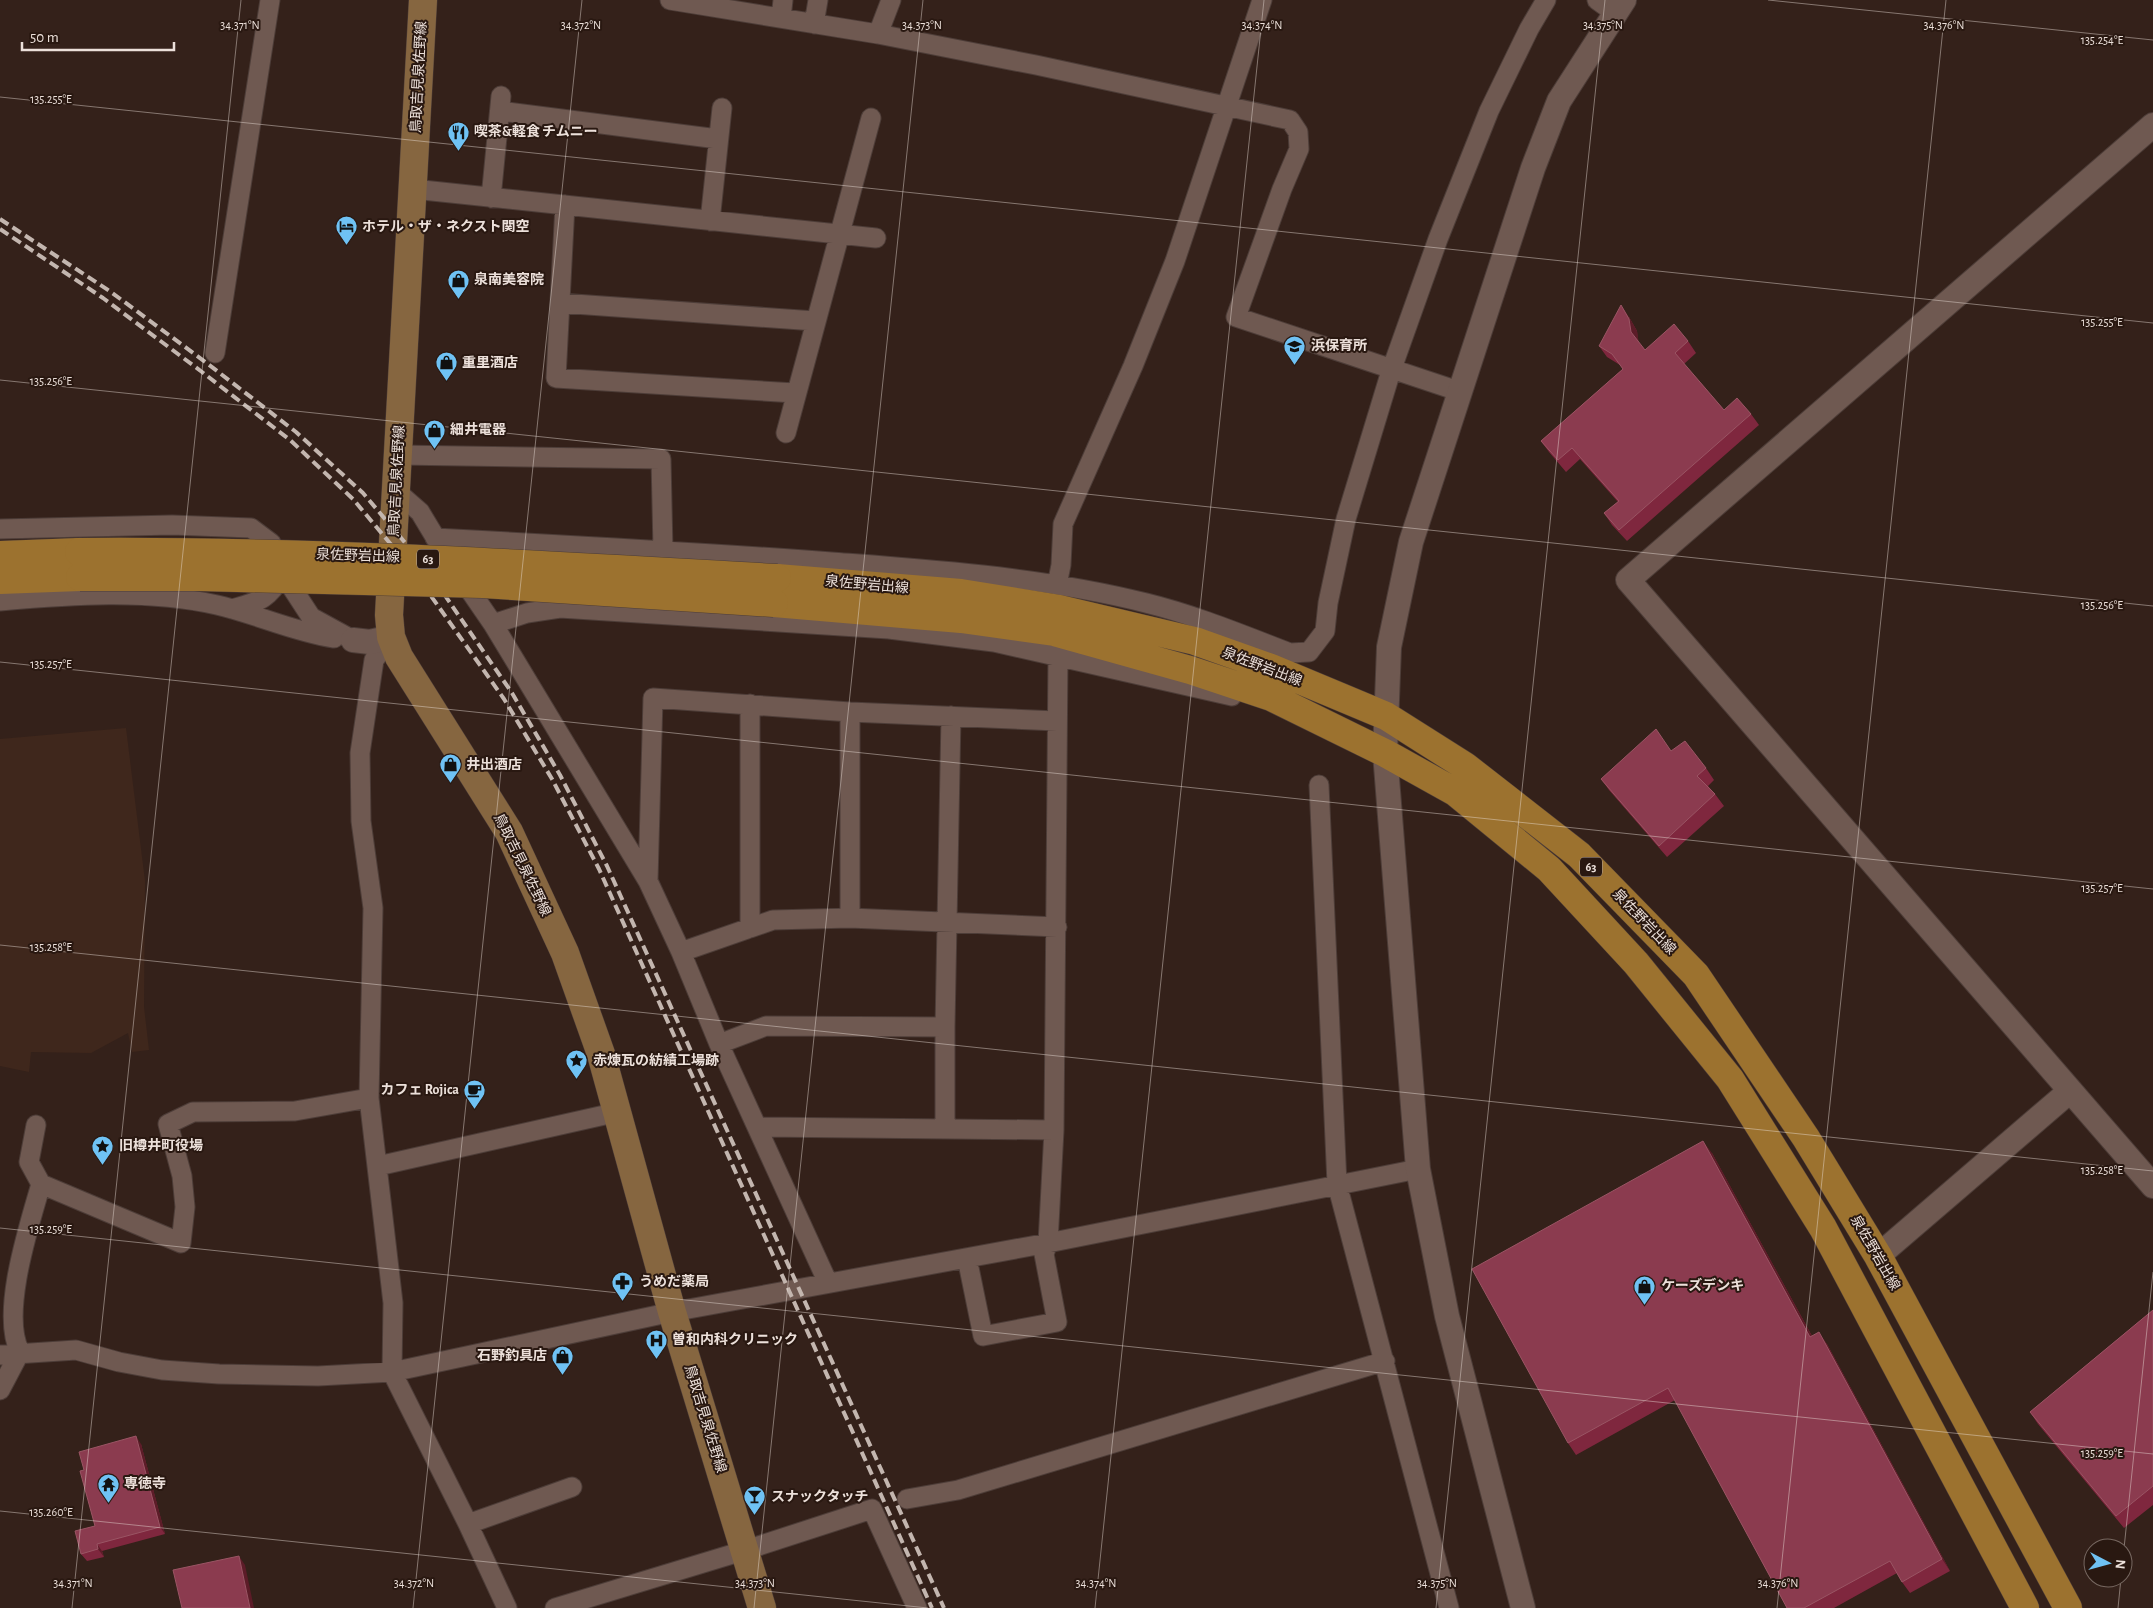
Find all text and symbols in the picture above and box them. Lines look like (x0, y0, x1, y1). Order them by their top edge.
text: 34.371°N (220, 19, 260, 31)
text: 34.372°N (561, 19, 601, 31)
text: 34.373°N (902, 19, 942, 31)
text: 34.374°N (1242, 19, 1282, 31)
text: 34.375°N (1583, 19, 1623, 31)
text: 34.376°N (1924, 19, 1964, 31)
scale bar (22, 20, 175, 52)
street label: 鳥取吉見泉佐野線 (407, 21, 429, 133)
text: 50 m (30, 30, 59, 45)
text: 135.254°E (2081, 34, 2123, 46)
text: 135.255°E (30, 93, 72, 105)
restaurant icon: 喫茶&軽食 チムニー (446, 120, 470, 151)
place label: 喫茶&軽食 チムニー (474, 124, 598, 139)
hotel icon: ホテル・ザ・ネクスト関空 (334, 215, 358, 246)
place label: ホテル・ザ・ネクスト関空 (362, 219, 530, 234)
shop icon: 泉南美容院 (446, 268, 470, 299)
place label: 泉南美容院 (474, 271, 544, 287)
text: 135.255°E (2081, 316, 2123, 328)
school or university icon: 浜保育所 (1283, 334, 1307, 365)
place label: 浜保育所 (1311, 337, 1367, 353)
shop icon: 重里酒店 (434, 351, 458, 382)
place label: 重里酒店 (462, 355, 518, 370)
text: 135.256°E (30, 375, 72, 387)
shop icon: 細井電器 (422, 418, 446, 449)
place label: 細井電器 (450, 421, 507, 437)
street label: 鳥取吉見泉佐野線 (385, 425, 407, 537)
street label: 泉佐野岩出線 (316, 546, 400, 564)
road number: 63 (417, 550, 439, 568)
street label: 泉佐野岩出線 (825, 572, 910, 596)
text: 135.256°E (2081, 599, 2123, 611)
street label: 泉佐野岩出線 (1220, 644, 1304, 689)
text: 135.257°E (30, 658, 72, 670)
shop icon: 井出酒店 (438, 753, 462, 784)
place label: 井出酒店 (466, 756, 522, 772)
street label: 鳥取吉見泉佐野線 (491, 811, 555, 918)
road number: 63 (1580, 858, 1602, 876)
text: 135.257°E (2081, 882, 2123, 894)
street label: 泉佐野岩出線 (1610, 886, 1680, 957)
text: 135.258°E (30, 941, 72, 953)
place icon: 赤煉瓦の紡績工場跡 (565, 1049, 589, 1080)
place label: 赤煉瓦の紡績工場跡 (593, 1053, 719, 1068)
cafe icon: カフェ Rojica (463, 1078, 487, 1109)
place label: カフェ Rojica (381, 1083, 459, 1097)
place icon: 旧樽井町役場 (91, 1134, 115, 1165)
place label: 旧樽井町役場 (119, 1137, 203, 1153)
text: 135.258°E (2081, 1164, 2123, 1176)
street label: 泉佐野岩出線 (1848, 1212, 1904, 1293)
text: 135.259°E (30, 1223, 72, 1235)
pharmacy icon: うめだ薬局 (611, 1270, 635, 1301)
place label: うめだ薬局 (639, 1274, 709, 1289)
shop icon: ケーズデンキ (1633, 1274, 1657, 1305)
place label: ケーズデンキ (1661, 1277, 1744, 1293)
hospital icon: 曽和内科クリニック (644, 1328, 668, 1359)
place label: 曽和内科クリニック (672, 1331, 798, 1347)
shop icon: 石野釣具店 (551, 1344, 575, 1375)
place label: 石野釣具店 (477, 1348, 547, 1363)
street label: 鳥取吉見泉佐野線 (682, 1363, 730, 1475)
text: 135.259°E (2081, 1447, 2123, 1459)
temple icon: 専徳寺 (96, 1472, 120, 1503)
place label: 専徳寺 (124, 1476, 166, 1491)
bar icon: スナックタッチ (743, 1485, 767, 1516)
place label: スナックタッチ (771, 1489, 868, 1504)
text: 135.260°E (29, 1506, 73, 1518)
north arrow (2083, 1538, 2133, 1588)
text: N (2112, 1559, 2127, 1570)
text: 34.371°N (53, 1577, 93, 1589)
text: 34.372°N (394, 1577, 434, 1589)
text: 34.373°N (735, 1577, 775, 1589)
text: 34.374°N (1076, 1577, 1116, 1589)
text: 34.375°N (1417, 1577, 1457, 1589)
text: 34.376°N (1758, 1577, 1798, 1589)

